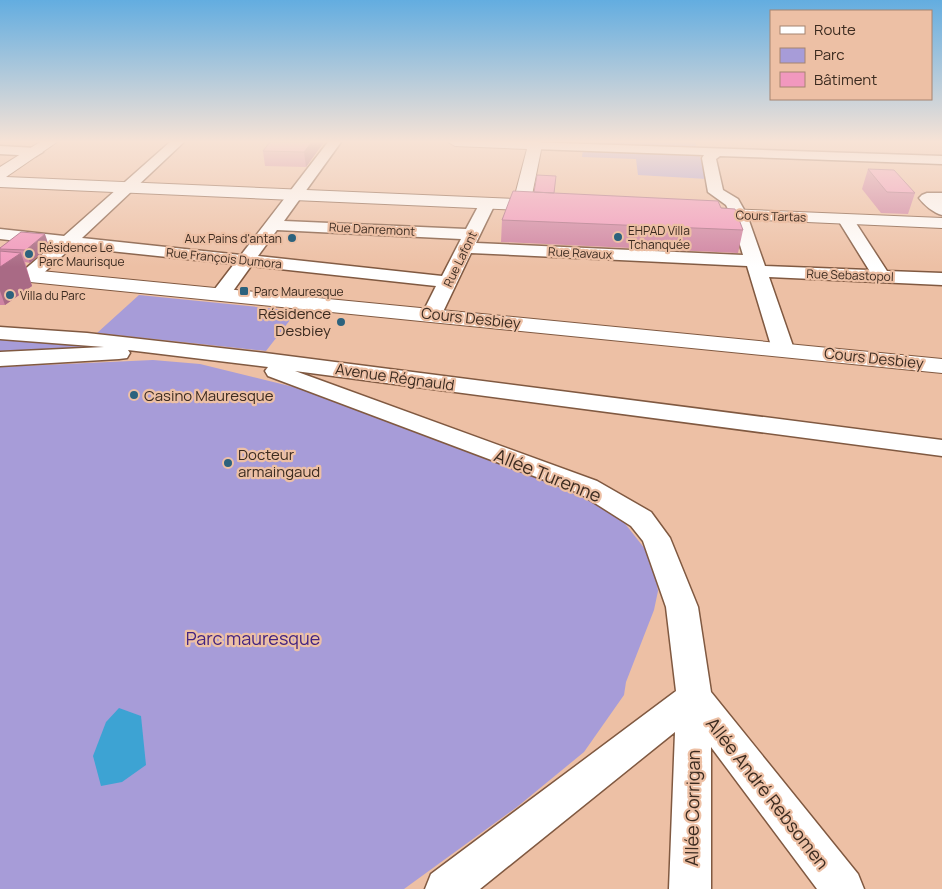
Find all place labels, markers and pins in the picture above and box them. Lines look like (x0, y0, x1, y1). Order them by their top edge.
place label: EHPAD Villa Tchanquée (628, 222, 690, 253)
place label: Aux Pains d'antan (185, 230, 282, 247)
marker: EHPAD Villa Tchanquée (612, 231, 624, 243)
marker: Aux Pains d'antan (286, 232, 298, 244)
place label: Résidence Le Parc Maurisque (39, 239, 124, 270)
marker: Résidence Le Parc Maurisque (23, 248, 35, 260)
place label: Parc Mauresque (254, 283, 344, 300)
marker: Parc Mauresque (238, 285, 250, 297)
place label: Villa du Parc (20, 287, 86, 304)
marker: Villa du Parc (4, 289, 16, 301)
place label: Résidence Desbiey (258, 303, 331, 341)
marker: Résidence Desbiey (335, 316, 347, 328)
place label: Casino Mauresque (144, 385, 274, 406)
marker: Casino Mauresque (128, 389, 140, 401)
place label: Docteur armaingaud (238, 444, 320, 482)
marker: Docteur armaingaud (222, 457, 234, 469)

